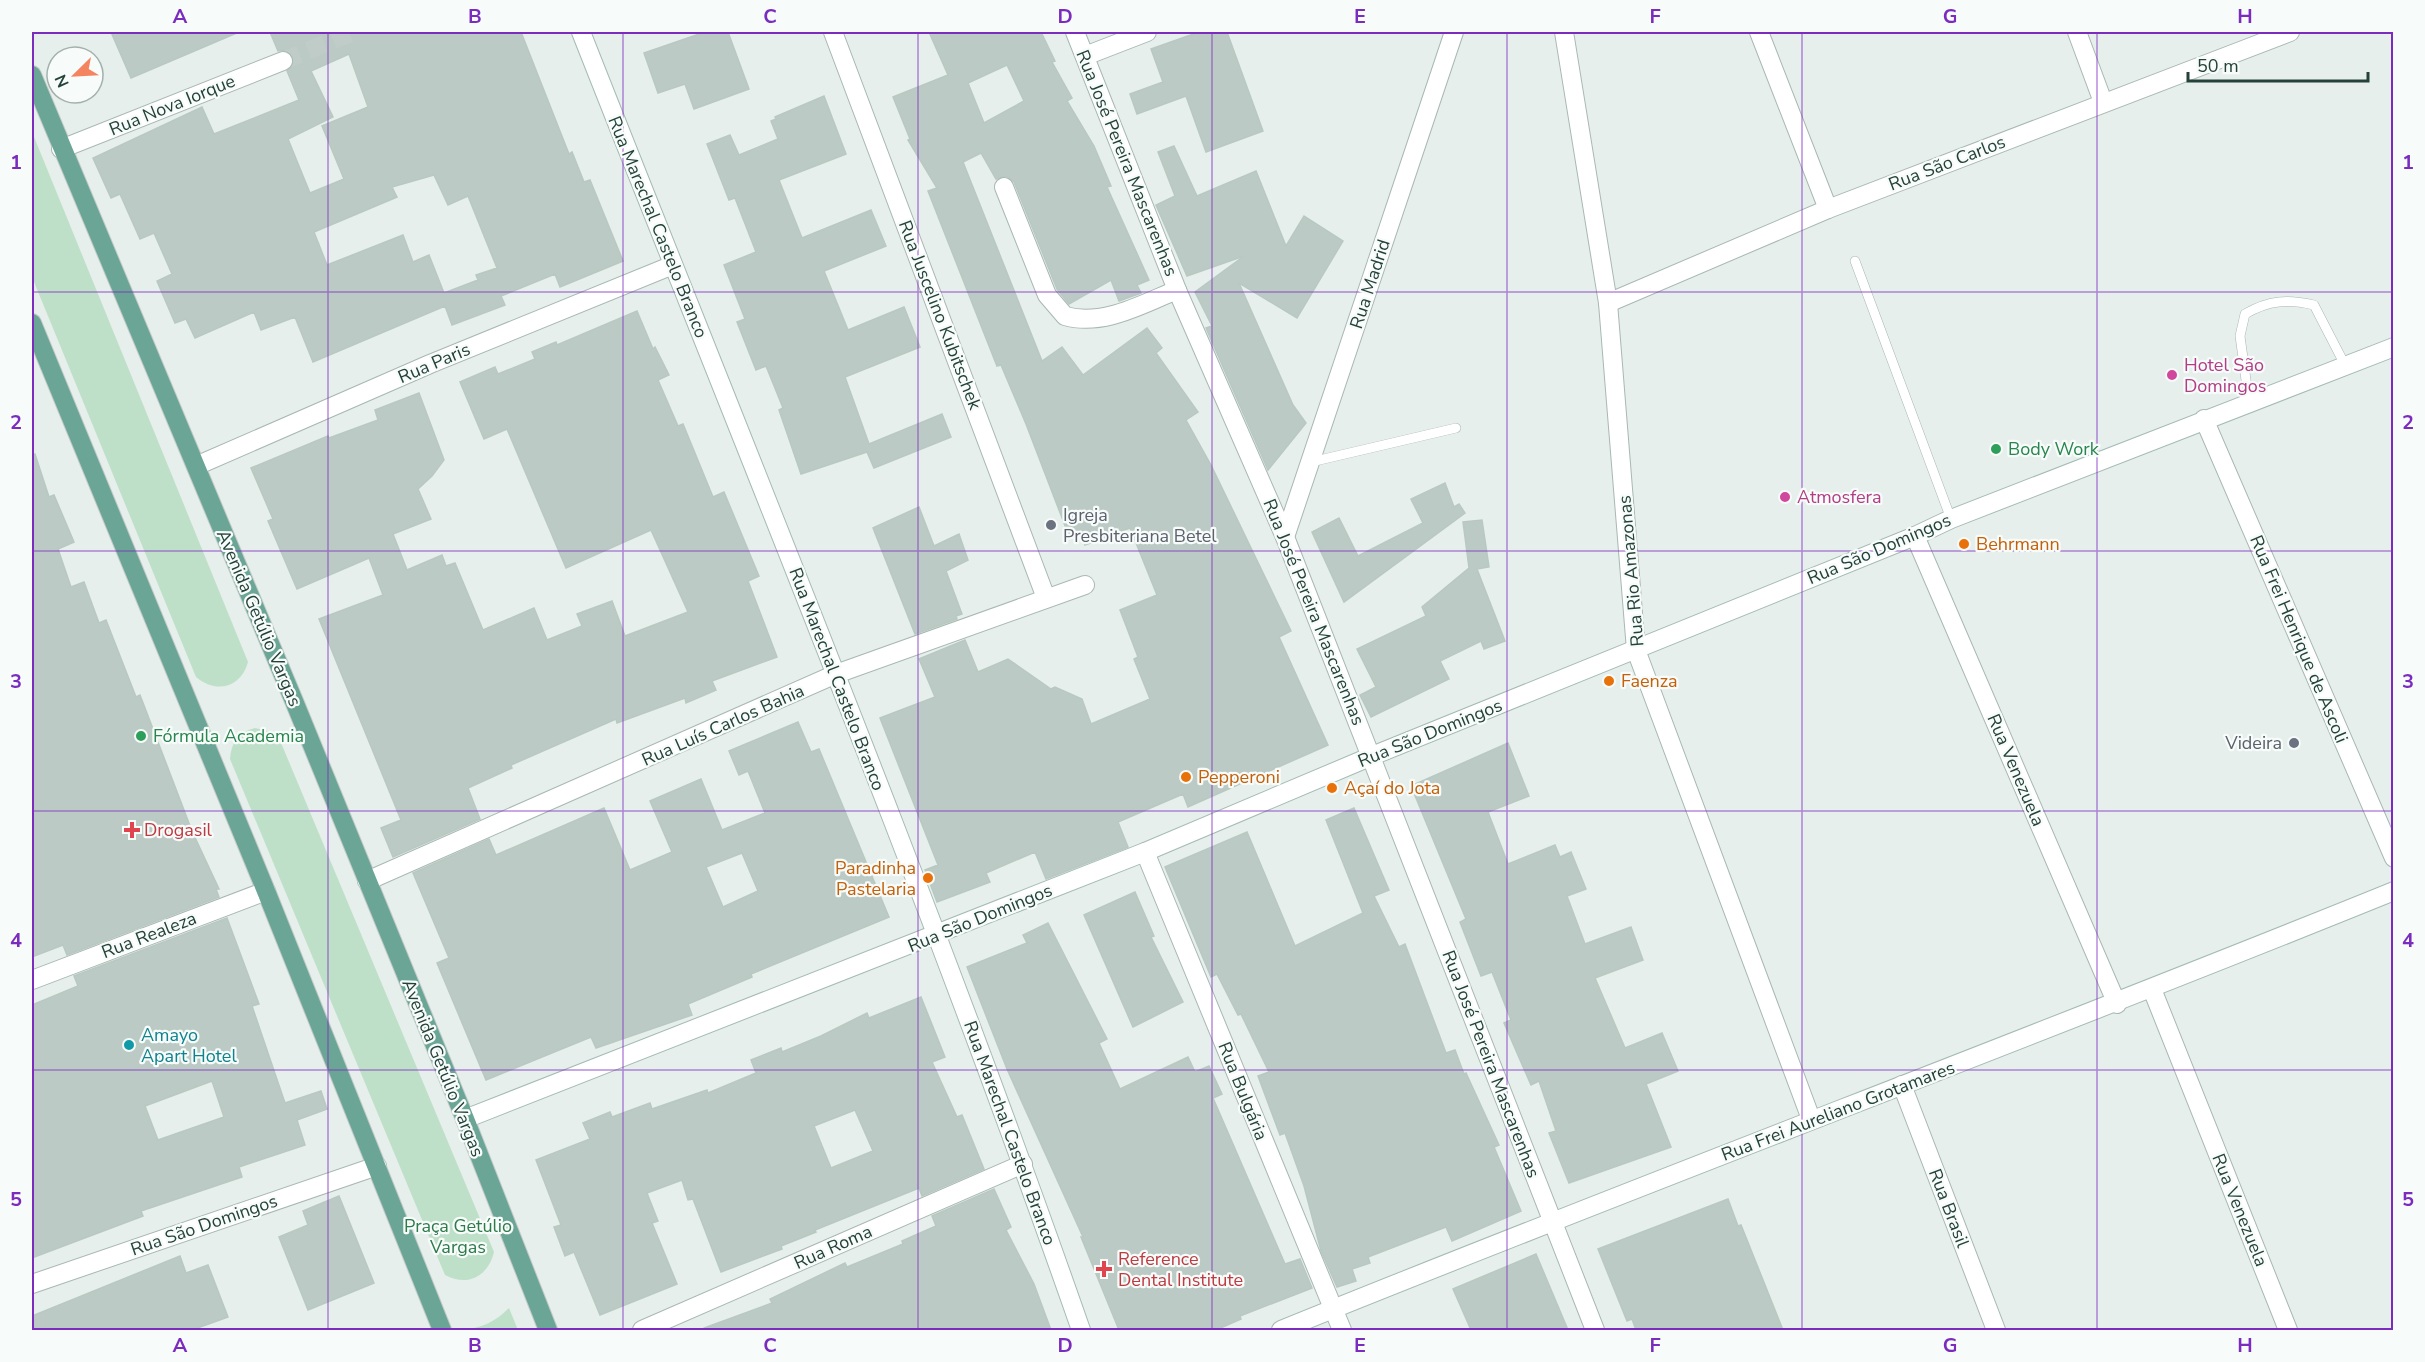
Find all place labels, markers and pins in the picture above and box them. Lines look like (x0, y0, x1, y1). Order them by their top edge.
place label: Hotel São Domingos (2184, 353, 2266, 398)
marker: Hotel São Domingos (2165, 368, 2179, 382)
place label: Body Work (2008, 437, 2100, 461)
marker: Body Work (1989, 442, 2003, 456)
place label: Atmosfera (1797, 485, 1881, 509)
marker: Atmosfera (1778, 490, 1792, 504)
place label: Igreja Presbiteriana Betel (1063, 503, 1217, 548)
marker: Igreja Presbiteriana Betel (1044, 518, 1058, 532)
place label: Behrmann (1976, 532, 2060, 556)
marker: Behrmann (1957, 537, 1971, 551)
place label: Faenza (1621, 669, 1678, 693)
marker: Faenza (1602, 674, 1616, 688)
place label: Fórmula Academia (153, 724, 304, 748)
marker: Fórmula Academia (134, 729, 148, 743)
place label: Videira (2224, 731, 2282, 755)
marker: Videira (2287, 736, 2301, 750)
place label: Pepperoni (1198, 765, 1280, 789)
marker: Pepperoni (1179, 770, 1193, 784)
place label: Açaí do Jota (1344, 776, 1440, 800)
marker: Açaí do Jota (1325, 781, 1339, 795)
place label: Drogasil (144, 818, 213, 842)
marker: Drogasil (125, 823, 139, 837)
place label: Paradinha Pastelaria (835, 856, 916, 901)
marker: Paradinha Pastelaria (921, 871, 935, 885)
place label: Amayo Apart Hotel (141, 1023, 237, 1068)
marker: Amayo Apart Hotel (122, 1038, 136, 1052)
place label: Reference Dental Institute (1118, 1247, 1243, 1292)
marker: Reference Dental Institute (1095, 1260, 1113, 1278)

